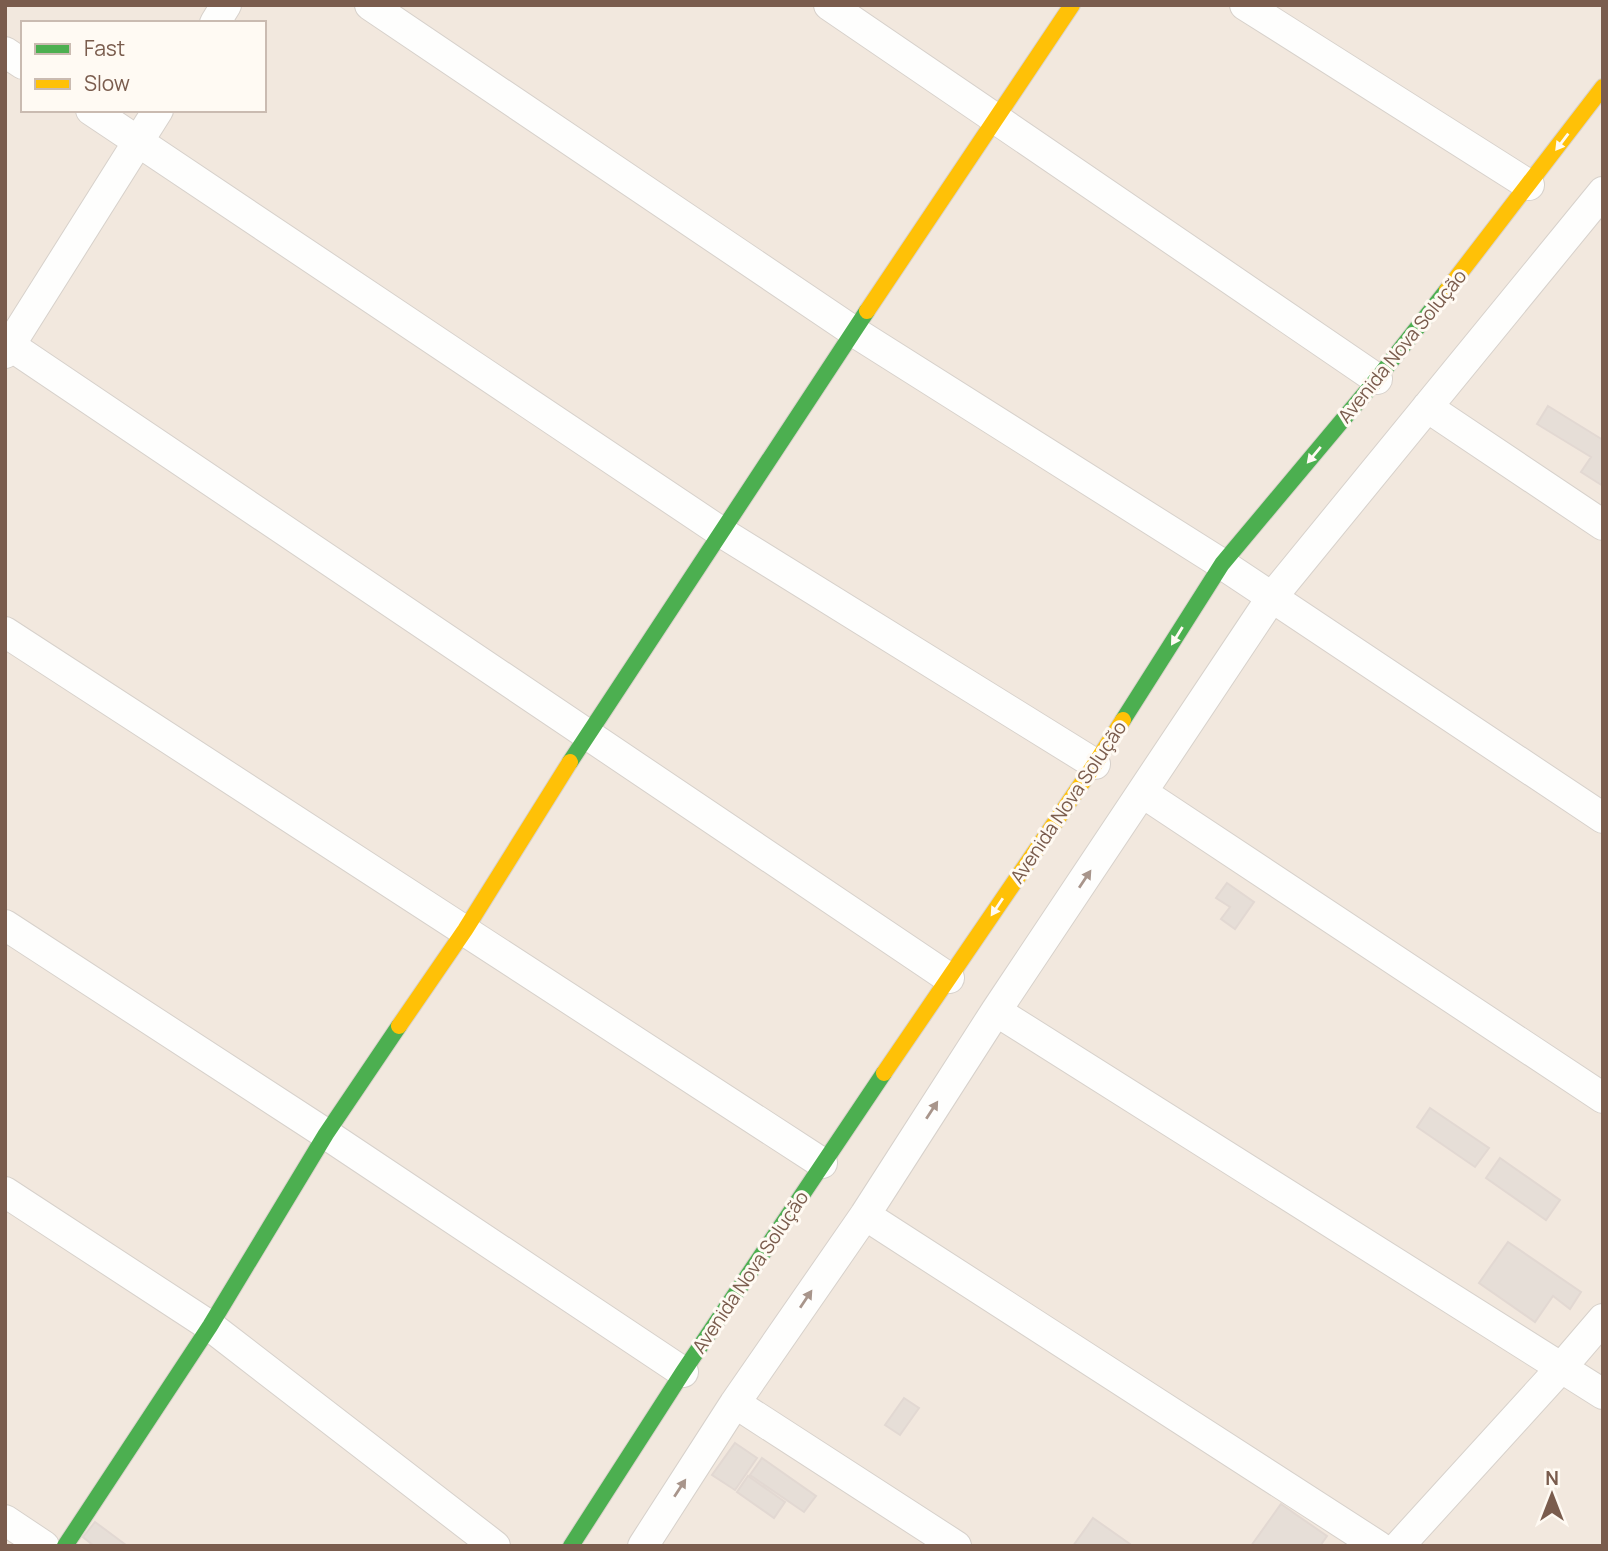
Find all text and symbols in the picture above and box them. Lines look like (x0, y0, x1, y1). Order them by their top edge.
legend (21, 21, 266, 112)
text: Fast (84, 34, 125, 62)
text: Slow (84, 69, 130, 97)
one-way arrow (1555, 133, 1569, 151)
street label: Avenida Nova Solução (1332, 264, 1472, 428)
one-way arrow (1307, 446, 1322, 463)
one-way arrow (1170, 626, 1183, 645)
street label: Avenida Nova Solução (1004, 716, 1132, 888)
one-way arrow (1078, 869, 1091, 889)
one-way arrow (990, 898, 1004, 916)
one-way arrow (926, 1100, 939, 1120)
street label: Avenida Nova Solução (686, 1186, 814, 1358)
one-way arrow (799, 1290, 813, 1308)
north arrow (1517, 1460, 1587, 1530)
text: N (1545, 1465, 1559, 1491)
one-way arrow (673, 1479, 686, 1498)

